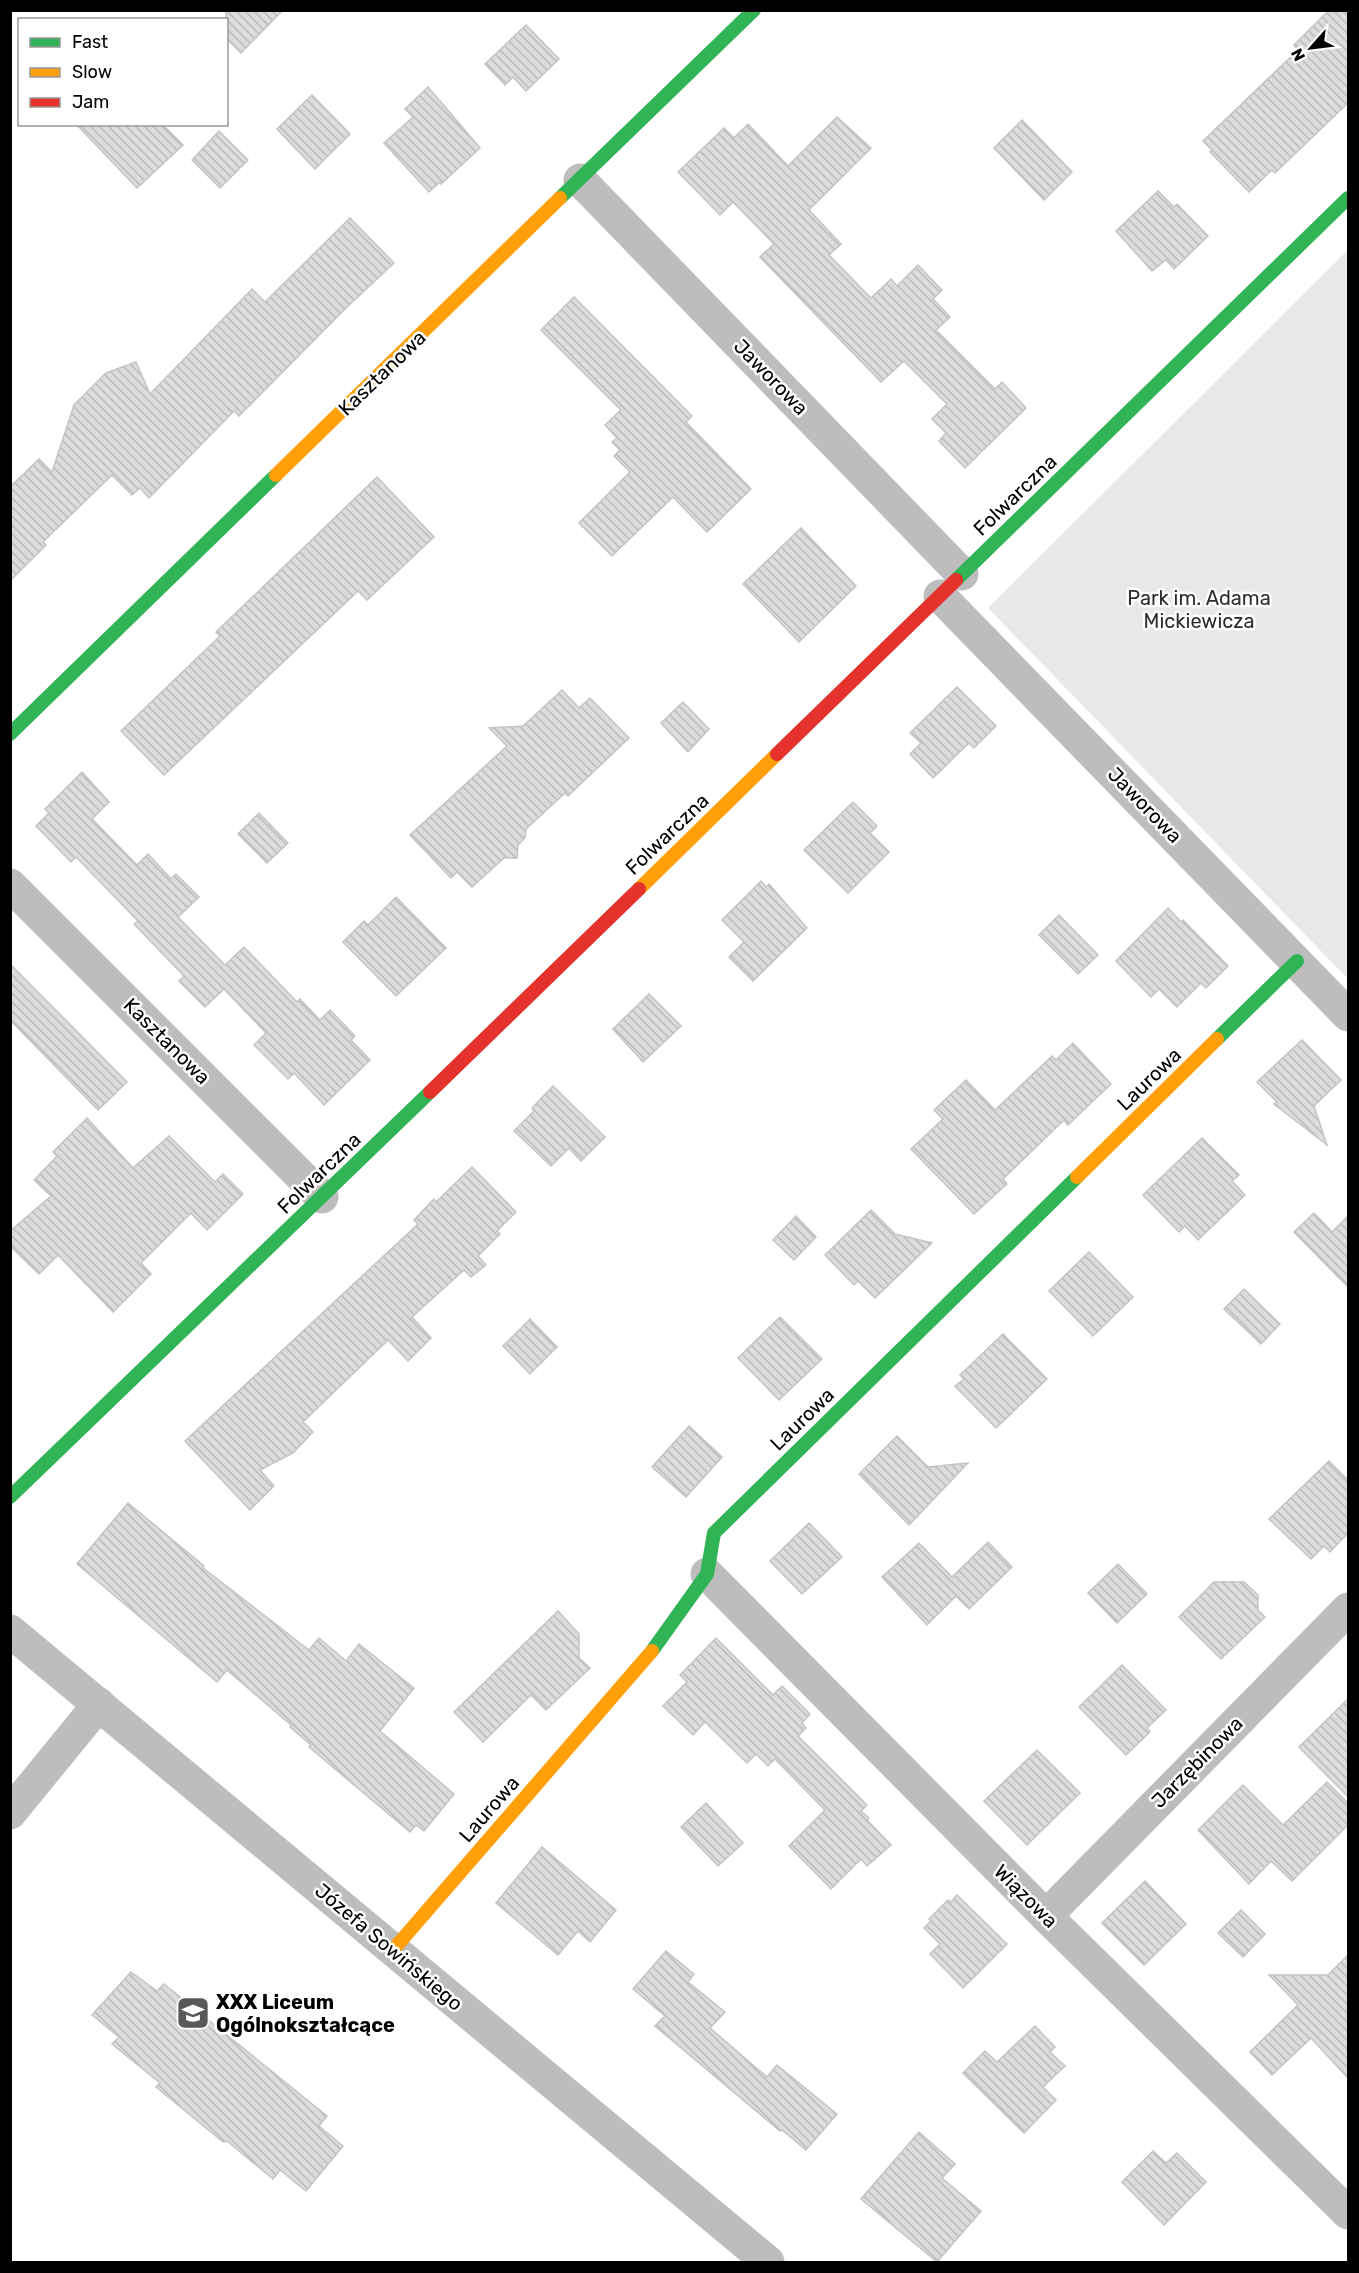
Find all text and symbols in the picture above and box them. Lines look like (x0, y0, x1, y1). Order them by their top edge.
legend (18, 18, 228, 126)
north arrow (1281, 18, 1341, 78)
text: Fast (72, 31, 108, 53)
text: N (1287, 45, 1309, 64)
text: Slow (72, 61, 112, 83)
text: Jam (72, 91, 109, 113)
street label: Kasztanowa (333, 325, 431, 421)
street label: Jaworowa (729, 334, 813, 420)
street label: Folwarczna (968, 449, 1062, 541)
park label: Park im. Adama Mickiewicza (1127, 586, 1271, 633)
street label: Jaworowa (1103, 762, 1187, 848)
street label: Folwarczna (620, 788, 714, 880)
street label: Kasztanowa (119, 993, 215, 1089)
street label: Laurowa (1112, 1043, 1186, 1115)
street label: Folwarczna (272, 1127, 366, 1219)
street label: Laurowa (765, 1383, 839, 1455)
street label: Jarzębinowa (1146, 1711, 1248, 1813)
street label: Laurowa (454, 1771, 524, 1847)
street label: Wiązowa (989, 1859, 1063, 1933)
street label: Józefa Sowińskiego (310, 1878, 468, 2016)
place label: XXX Liceum Ogólnokształcące (216, 1990, 395, 2037)
school or university icon: XXX Liceum Ogólnokształcące (175, 1995, 211, 2031)

